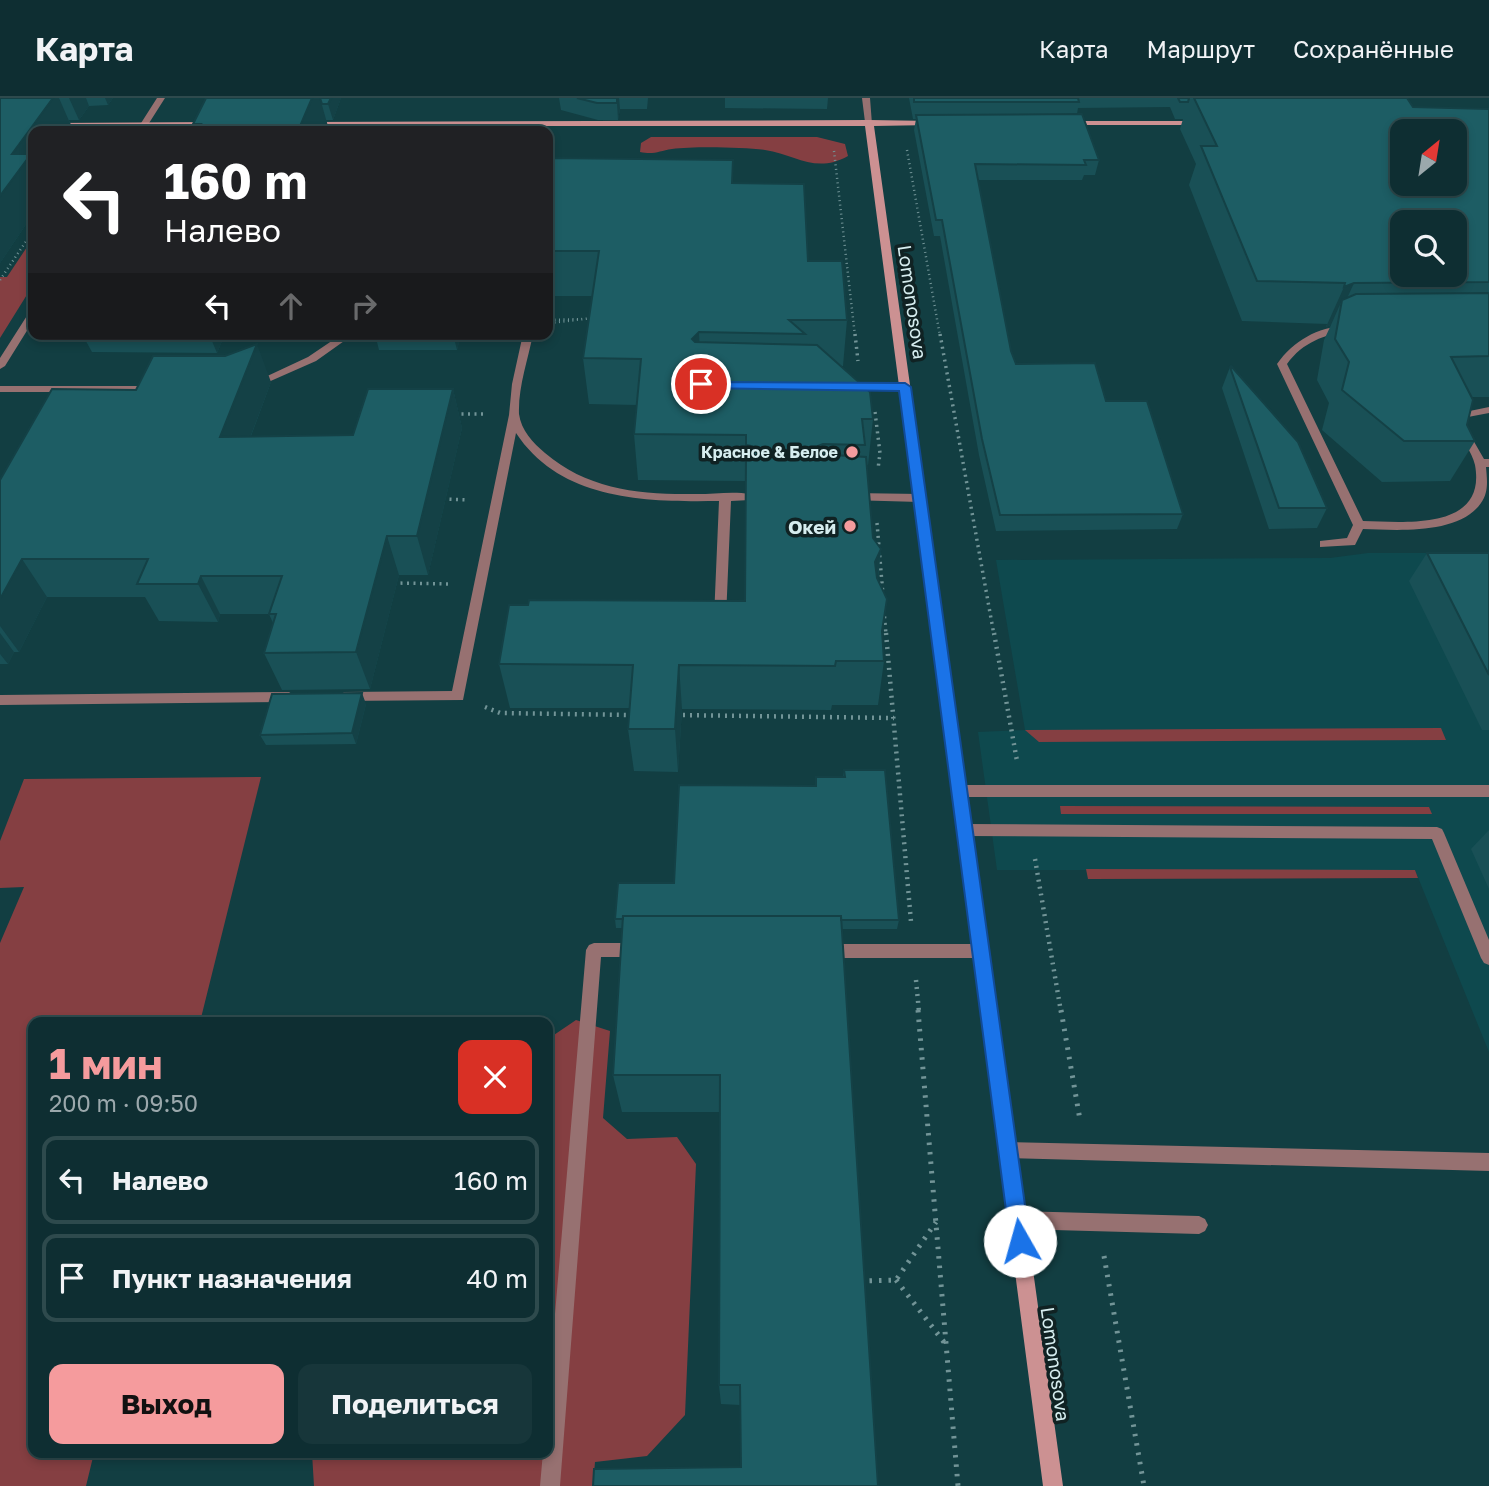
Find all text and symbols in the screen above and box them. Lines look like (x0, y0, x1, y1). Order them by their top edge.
text: Карта (35, 29, 134, 68)
text: Карта (1039, 34, 1109, 63)
text: Маршрут (1147, 34, 1255, 63)
text: Сохранённые (1293, 34, 1454, 63)
north arrow (1390, 119, 1466, 196)
map controls (1390, 119, 1467, 287)
text: 160 m (164, 151, 307, 210)
icon: left (49, 154, 140, 245)
button: search (1390, 210, 1467, 287)
text: Налево (164, 211, 281, 249)
street label: Lomonosova (894, 243, 932, 361)
icon: left (199, 287, 237, 325)
icon: ahead (272, 287, 310, 325)
icon: right (345, 287, 383, 325)
pin (671, 354, 731, 414)
icon: arrive (682, 365, 720, 403)
place label: Красное & Белое (701, 442, 838, 462)
marker: Красное & Белое (844, 444, 860, 460)
place label: Окей (788, 515, 836, 538)
marker: Окей (842, 518, 858, 534)
text: 1 мин (49, 1038, 163, 1088)
button: close (458, 1040, 532, 1114)
text: 200 m · 09:50 (49, 1089, 198, 1117)
icon: left (53, 1161, 91, 1199)
text: Налево (112, 1165, 208, 1196)
text: 160 m (454, 1165, 528, 1196)
position arrow (983, 1204, 1057, 1278)
icon: arrive (53, 1259, 91, 1297)
text: Пункт назначения (112, 1263, 352, 1294)
text: 40 m (467, 1263, 528, 1294)
street label: Lomonosova (1037, 1305, 1075, 1423)
button: Выход (49, 1364, 284, 1444)
button: Поделиться (298, 1364, 532, 1444)

